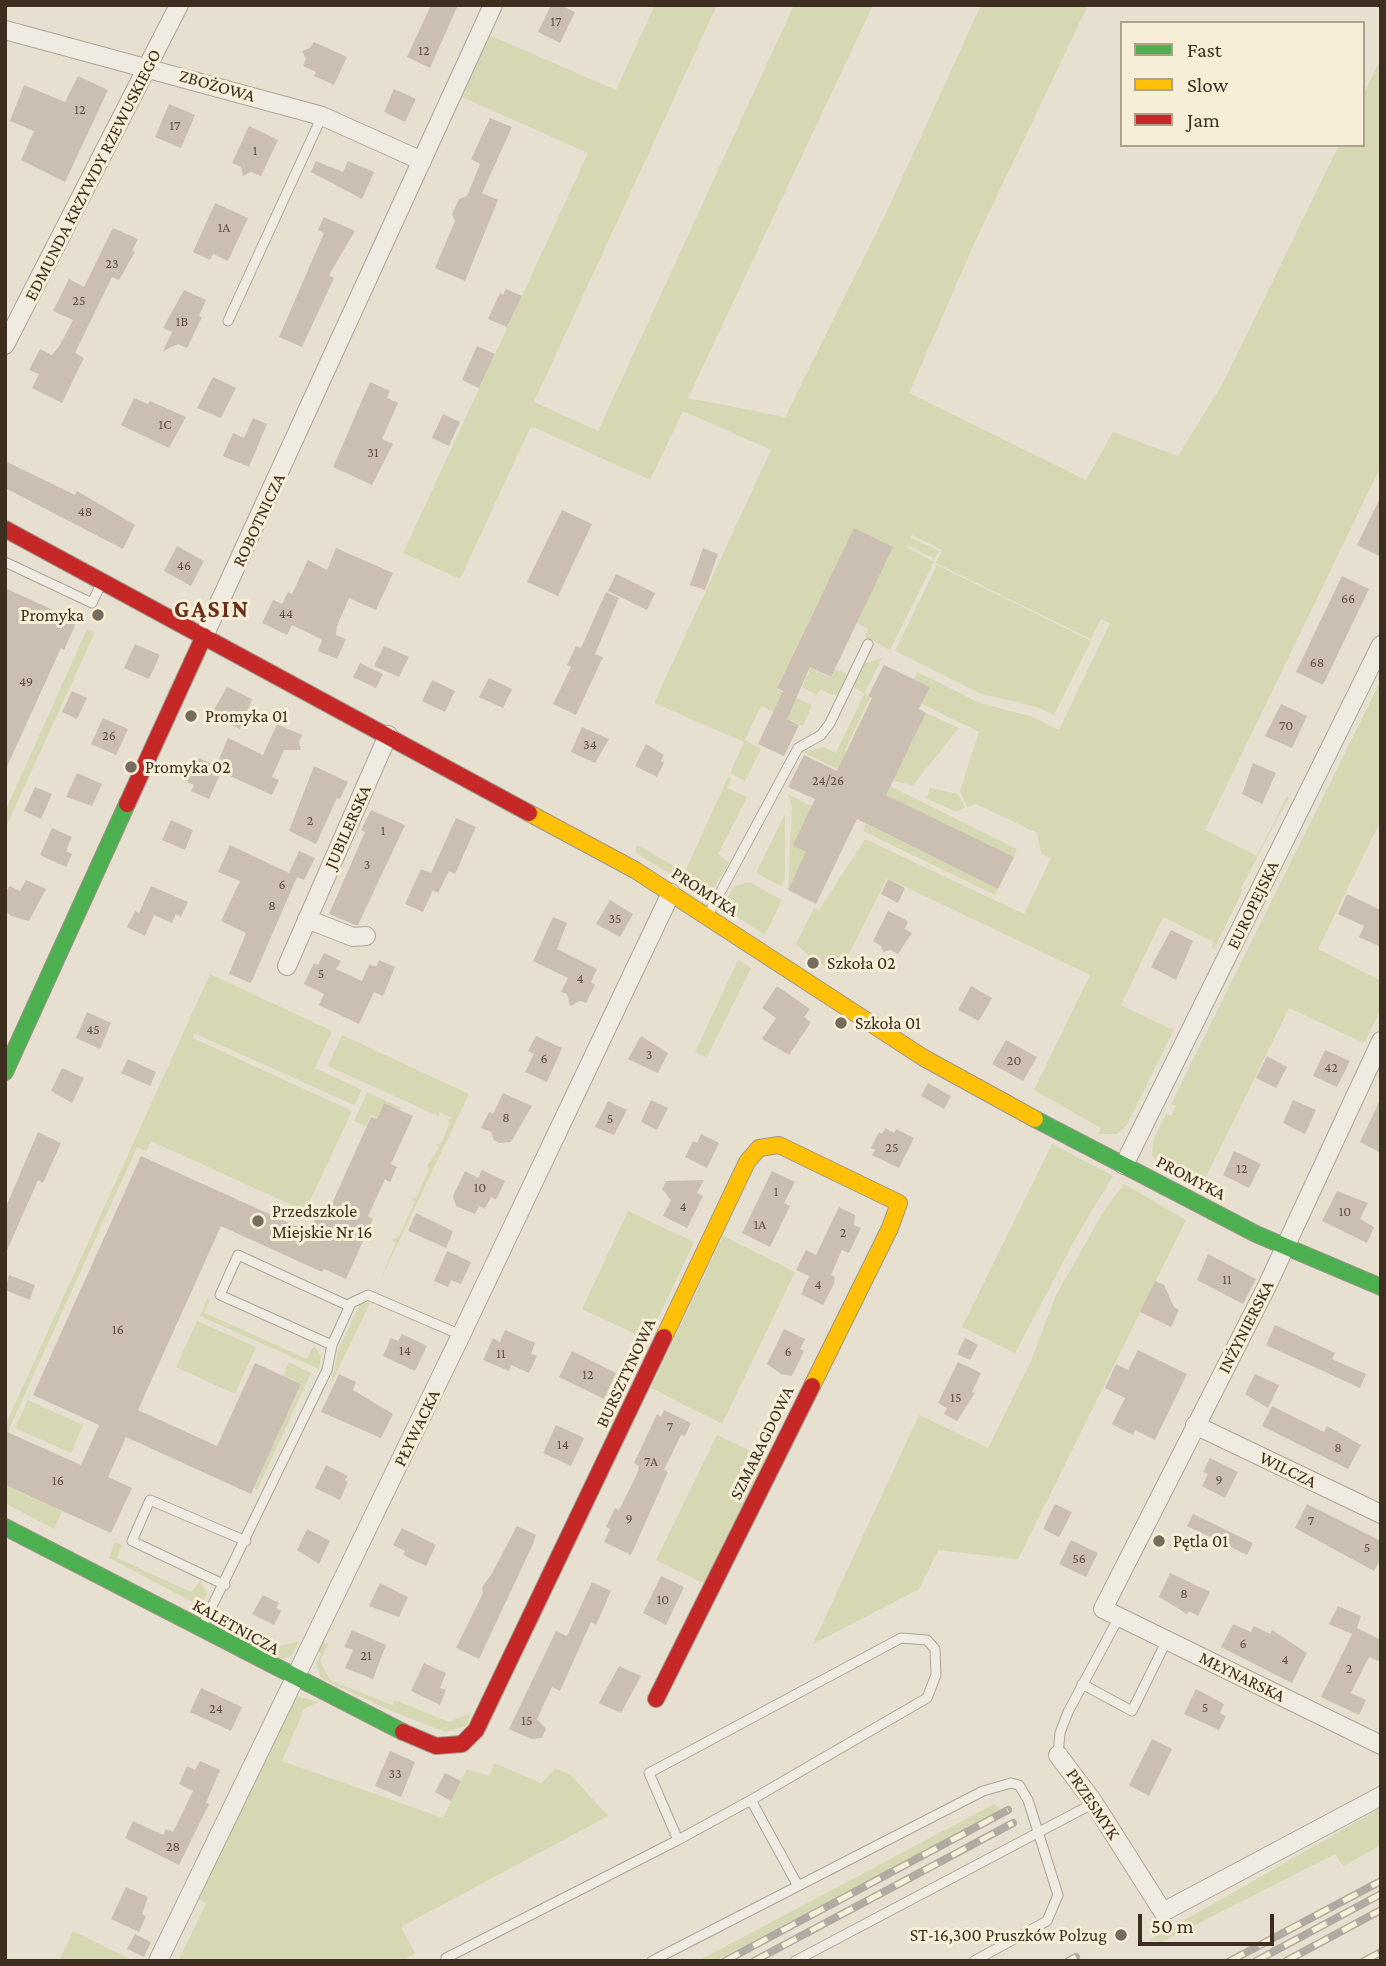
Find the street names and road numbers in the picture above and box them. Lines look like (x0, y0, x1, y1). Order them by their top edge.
street label: EDMUNDA KRZYWDY RZEWUSKIEGO (20, 46, 166, 304)
street label: ZBOŻOWA (176, 65, 258, 107)
street label: ROBOTNICZA (228, 470, 290, 570)
street label: JUBILERSKA (320, 782, 376, 872)
street label: EUROPEJSKA (1222, 857, 1284, 953)
street label: PROMYKA (667, 862, 743, 922)
street label: PROMYKA (1153, 1151, 1229, 1205)
street label: INŻYNIERSKA (1213, 1277, 1279, 1377)
street label: BURSZTYNOWA (591, 1315, 661, 1431)
street label: SZMARAGDOWA (725, 1383, 799, 1503)
street label: PŁYWACKA (389, 1386, 445, 1470)
street label: WILCZA (1256, 1447, 1320, 1493)
street label: KALETNICZA (189, 1594, 283, 1660)
street label: MŁYNARSKA (1196, 1647, 1288, 1707)
street label: PRZESMYK (1061, 1764, 1125, 1844)

